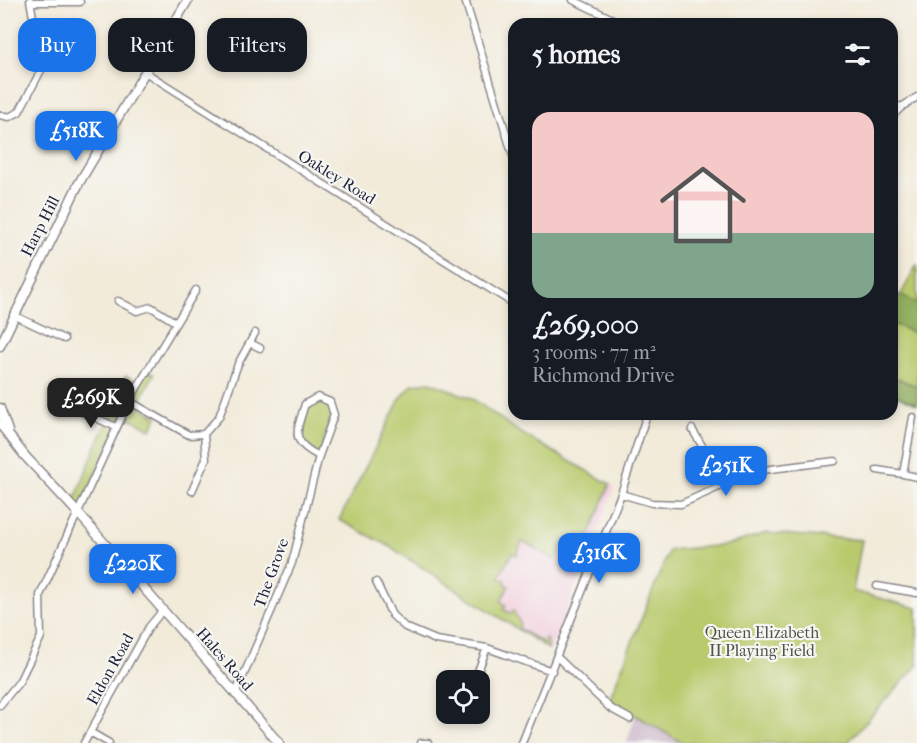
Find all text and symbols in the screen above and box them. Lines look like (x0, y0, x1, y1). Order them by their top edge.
chip: Buy (18, 18, 96, 72)
chip: Rent (108, 18, 195, 72)
chip: Filters (207, 18, 307, 72)
icon: filters (841, 38, 874, 71)
text: 5 homes (532, 39, 620, 70)
pin: £518K (34, 111, 118, 162)
text: £518K (49, 119, 103, 142)
street label: Oakley Road (295, 146, 380, 208)
icon: home (649, 151, 757, 259)
street label: Harp Hill (17, 192, 64, 260)
text: £269,000 (532, 310, 639, 341)
text: 3 rooms · 77 m² (532, 341, 656, 364)
text: Richmond Drive (532, 364, 674, 387)
pin: £269K (49, 378, 133, 429)
text: £269K (61, 386, 121, 409)
pin: £251K (684, 446, 768, 497)
text: £251K (699, 454, 753, 477)
pin: £316K (557, 533, 641, 584)
street label: The Grove (250, 535, 292, 610)
text: £316K (572, 541, 626, 564)
pin: £220K (91, 544, 175, 595)
text: £220K (103, 552, 163, 575)
park label: Queen Elizabeth II Playing Field (705, 623, 819, 660)
street label: Hales Road (192, 624, 258, 695)
street label: Eldon Road (83, 630, 138, 708)
map controls (436, 670, 490, 724)
button: locate (436, 670, 490, 724)

